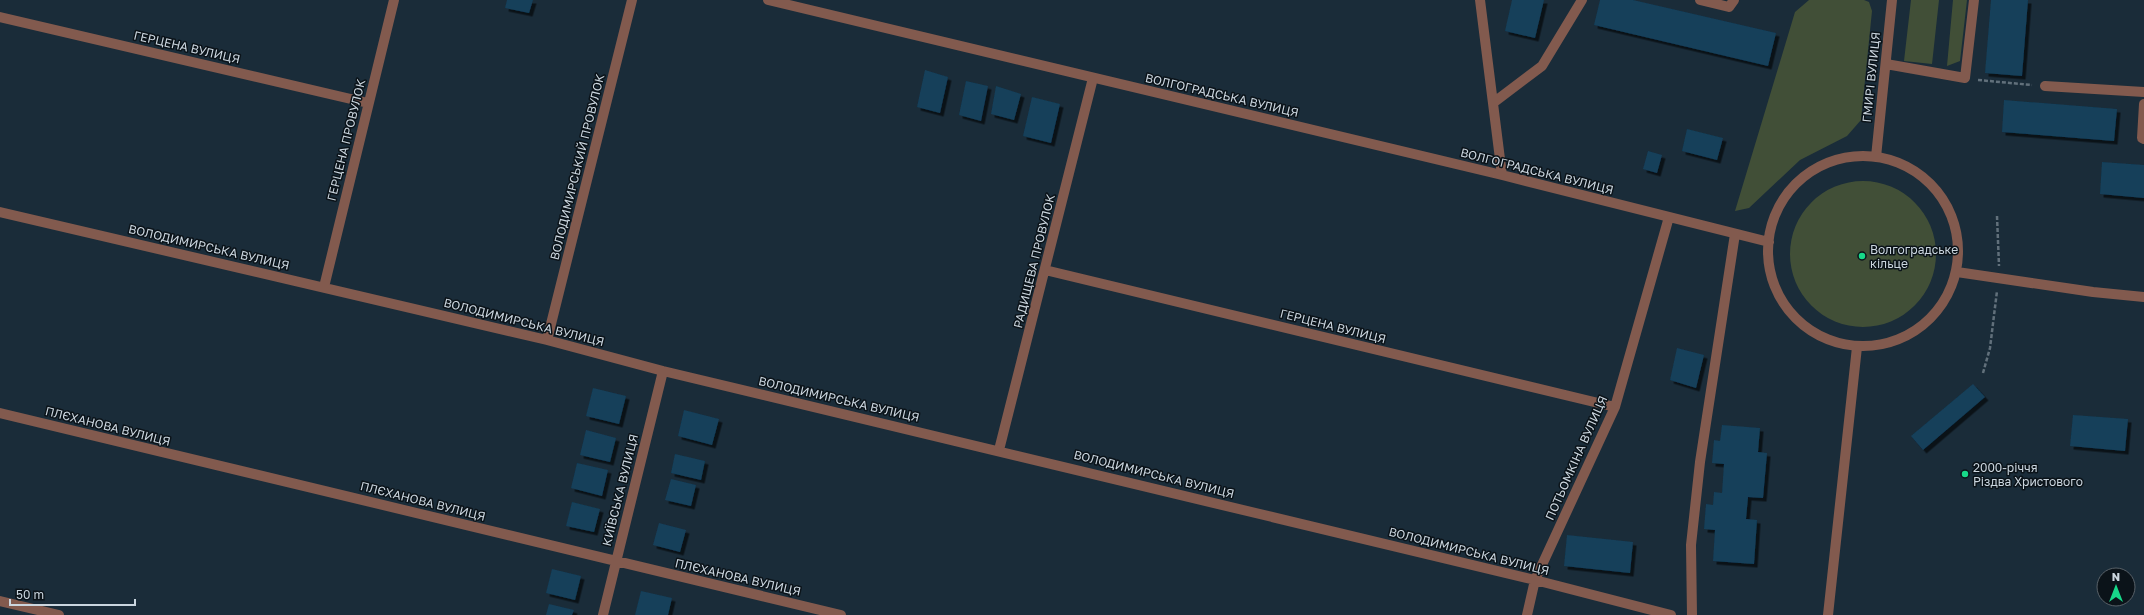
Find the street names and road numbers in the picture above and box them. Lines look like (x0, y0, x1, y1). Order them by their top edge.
street label: ГЕРЦЕНА ВУЛИЦЯ (132, 27, 242, 67)
street label: ГМИРІ ВУЛИЦЯ (1859, 31, 1883, 123)
street label: ВОЛГОГРАДСЬКА ВУЛИЦЯ (1144, 70, 1300, 120)
street label: ВОЛОДИМИРСЬКИЙ ПРОВУЛОК (547, 72, 608, 262)
street label: ГЕРЦЕНА ПРОВУЛОК (324, 77, 369, 202)
street label: ВОЛГОГРАДСЬКА ВУЛИЦЯ (1459, 145, 1615, 197)
street label: РАДИЩЕВА ПРОВУЛОК (1010, 192, 1058, 330)
street label: ВОЛОДИМИРСЬКА ВУЛИЦЯ (127, 221, 291, 273)
street label: ВОЛОДИМИРСЬКА ВУЛИЦЯ (442, 295, 606, 349)
street label: ГЕРЦЕНА ВУЛИЦЯ (1278, 306, 1388, 346)
street label: ВОЛОДИМИРСЬКА ВУЛИЦЯ (757, 373, 921, 425)
street label: ПОТЬОМКІНА ВУЛИЦЯ (1542, 393, 1610, 523)
street label: ПЛЄХАНОВА ВУЛИЦЯ (44, 403, 172, 449)
street label: КИЇВСЬКА ВУЛИЦЯ (599, 432, 641, 548)
street label: ВОЛОДИМИРСЬКА ВУЛИЦЯ (1072, 447, 1236, 501)
street label: ПЛЄХАНОВА ВУЛИЦЯ (359, 478, 487, 524)
street label: ВОЛОДИМИРСЬКА ВУЛИЦЯ (1387, 524, 1551, 578)
street label: ПЛЄХАНОВА ВУЛИЦЯ (674, 555, 802, 599)

